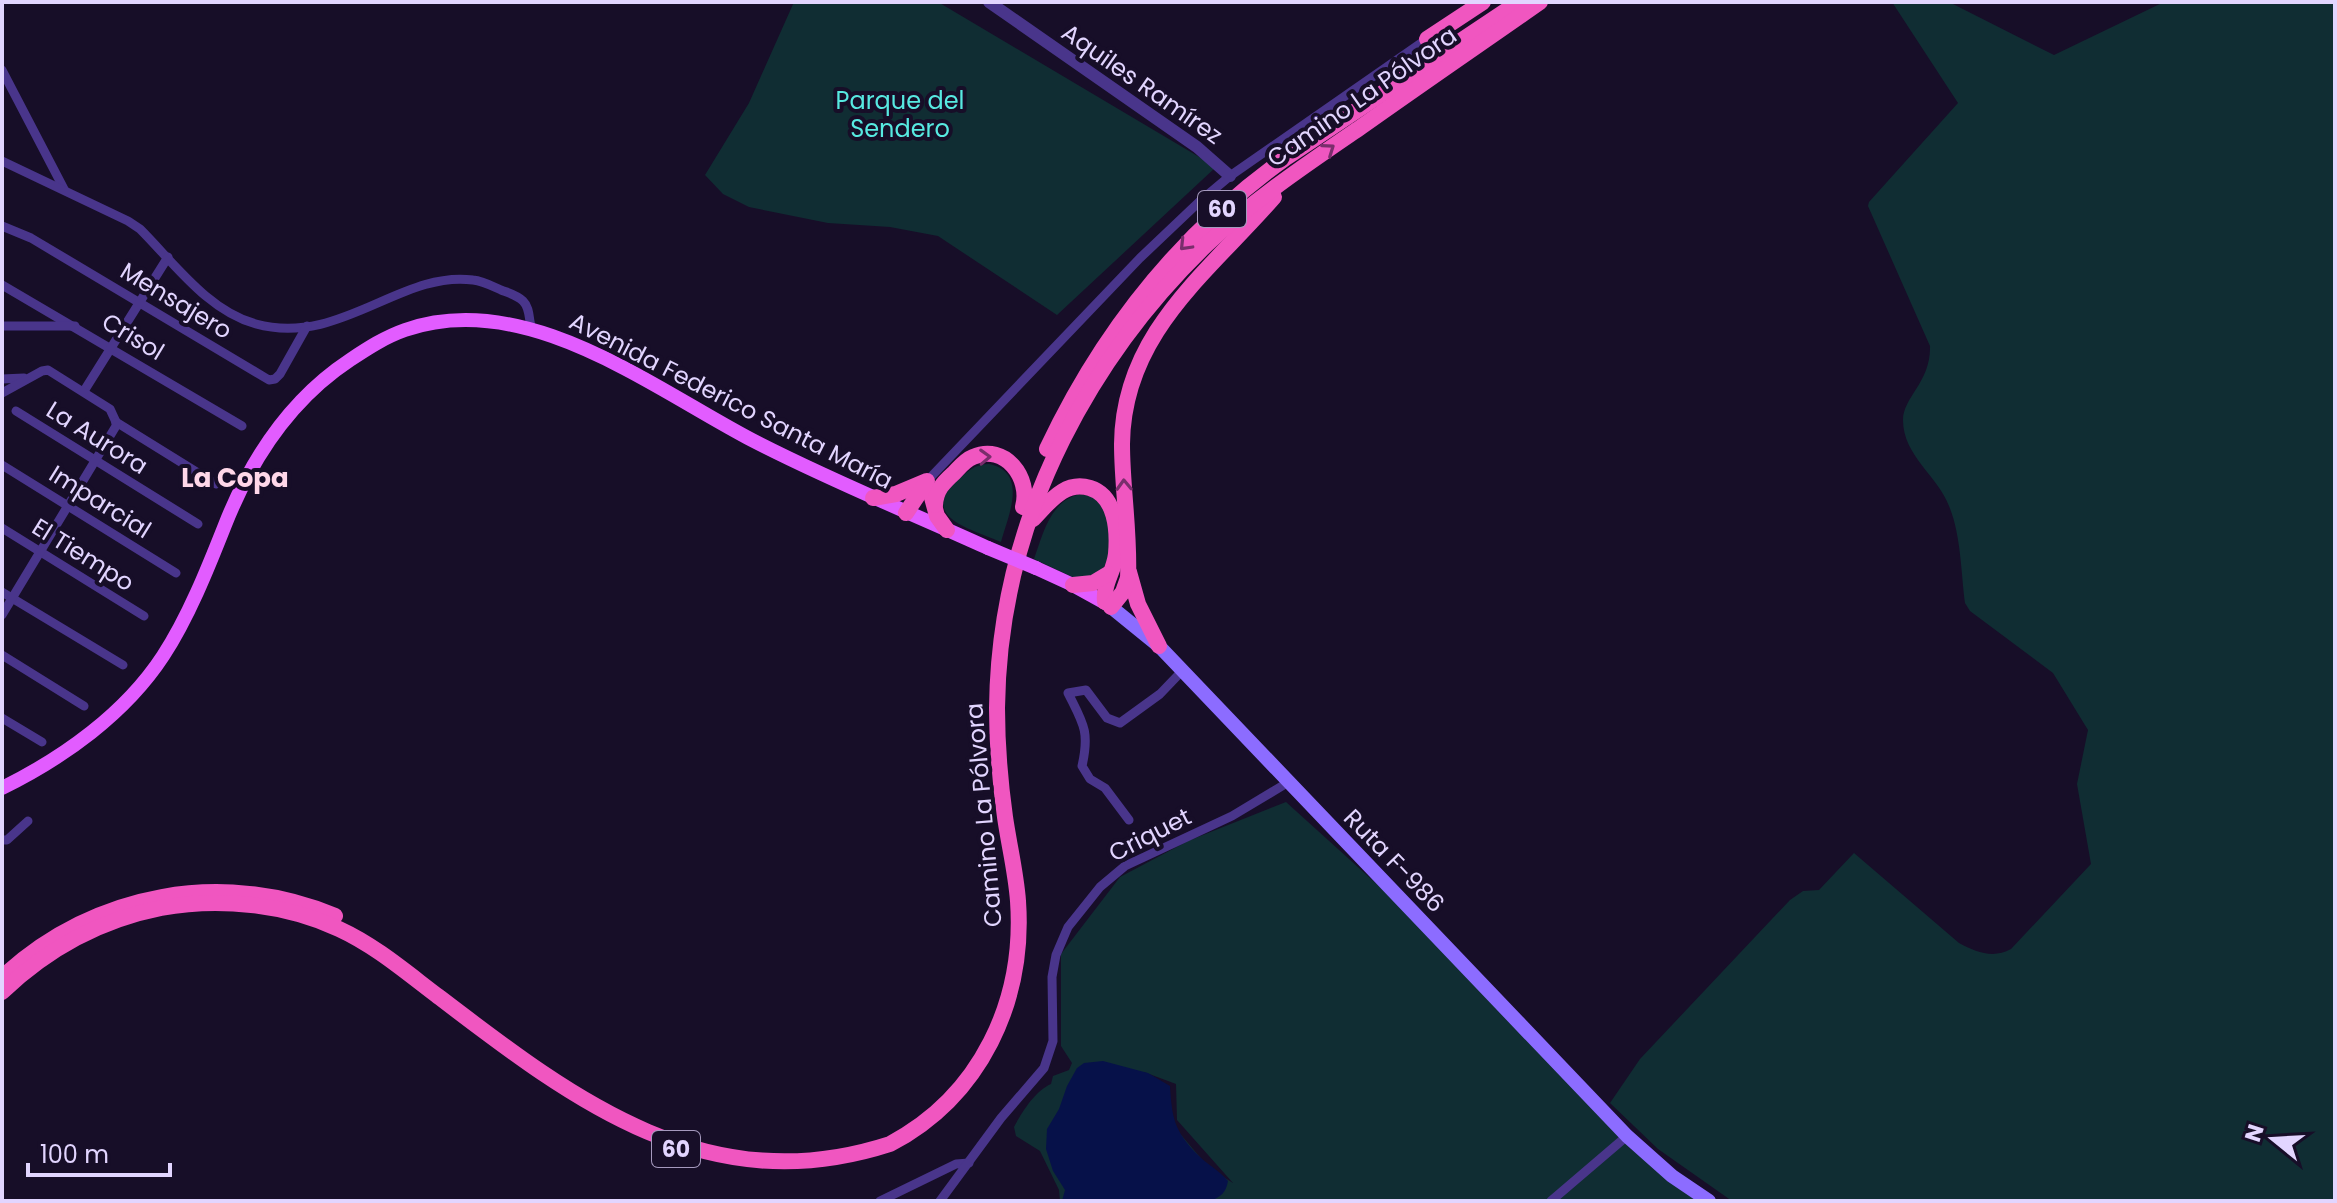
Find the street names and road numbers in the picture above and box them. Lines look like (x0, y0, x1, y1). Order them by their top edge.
street label: Aquiles Ramírez (1055, 16, 1229, 151)
street label: Camino La Pólvora (1260, 19, 1463, 175)
road number: 60 (1198, 191, 1246, 227)
street label: Mensajero (114, 254, 238, 347)
street label: Avenida Federico Santa María (564, 304, 899, 497)
street label: Crisol (96, 305, 171, 368)
street label: La Aurora (40, 393, 154, 482)
street label: Imparcial (43, 457, 158, 546)
street label: El Tiempo (26, 510, 141, 599)
street label: Camino La Pólvora (957, 702, 1010, 928)
street label: Criquet (1103, 800, 1197, 869)
street label: Ruta F-986 (1337, 802, 1452, 920)
road number: 60 (652, 1131, 700, 1167)

